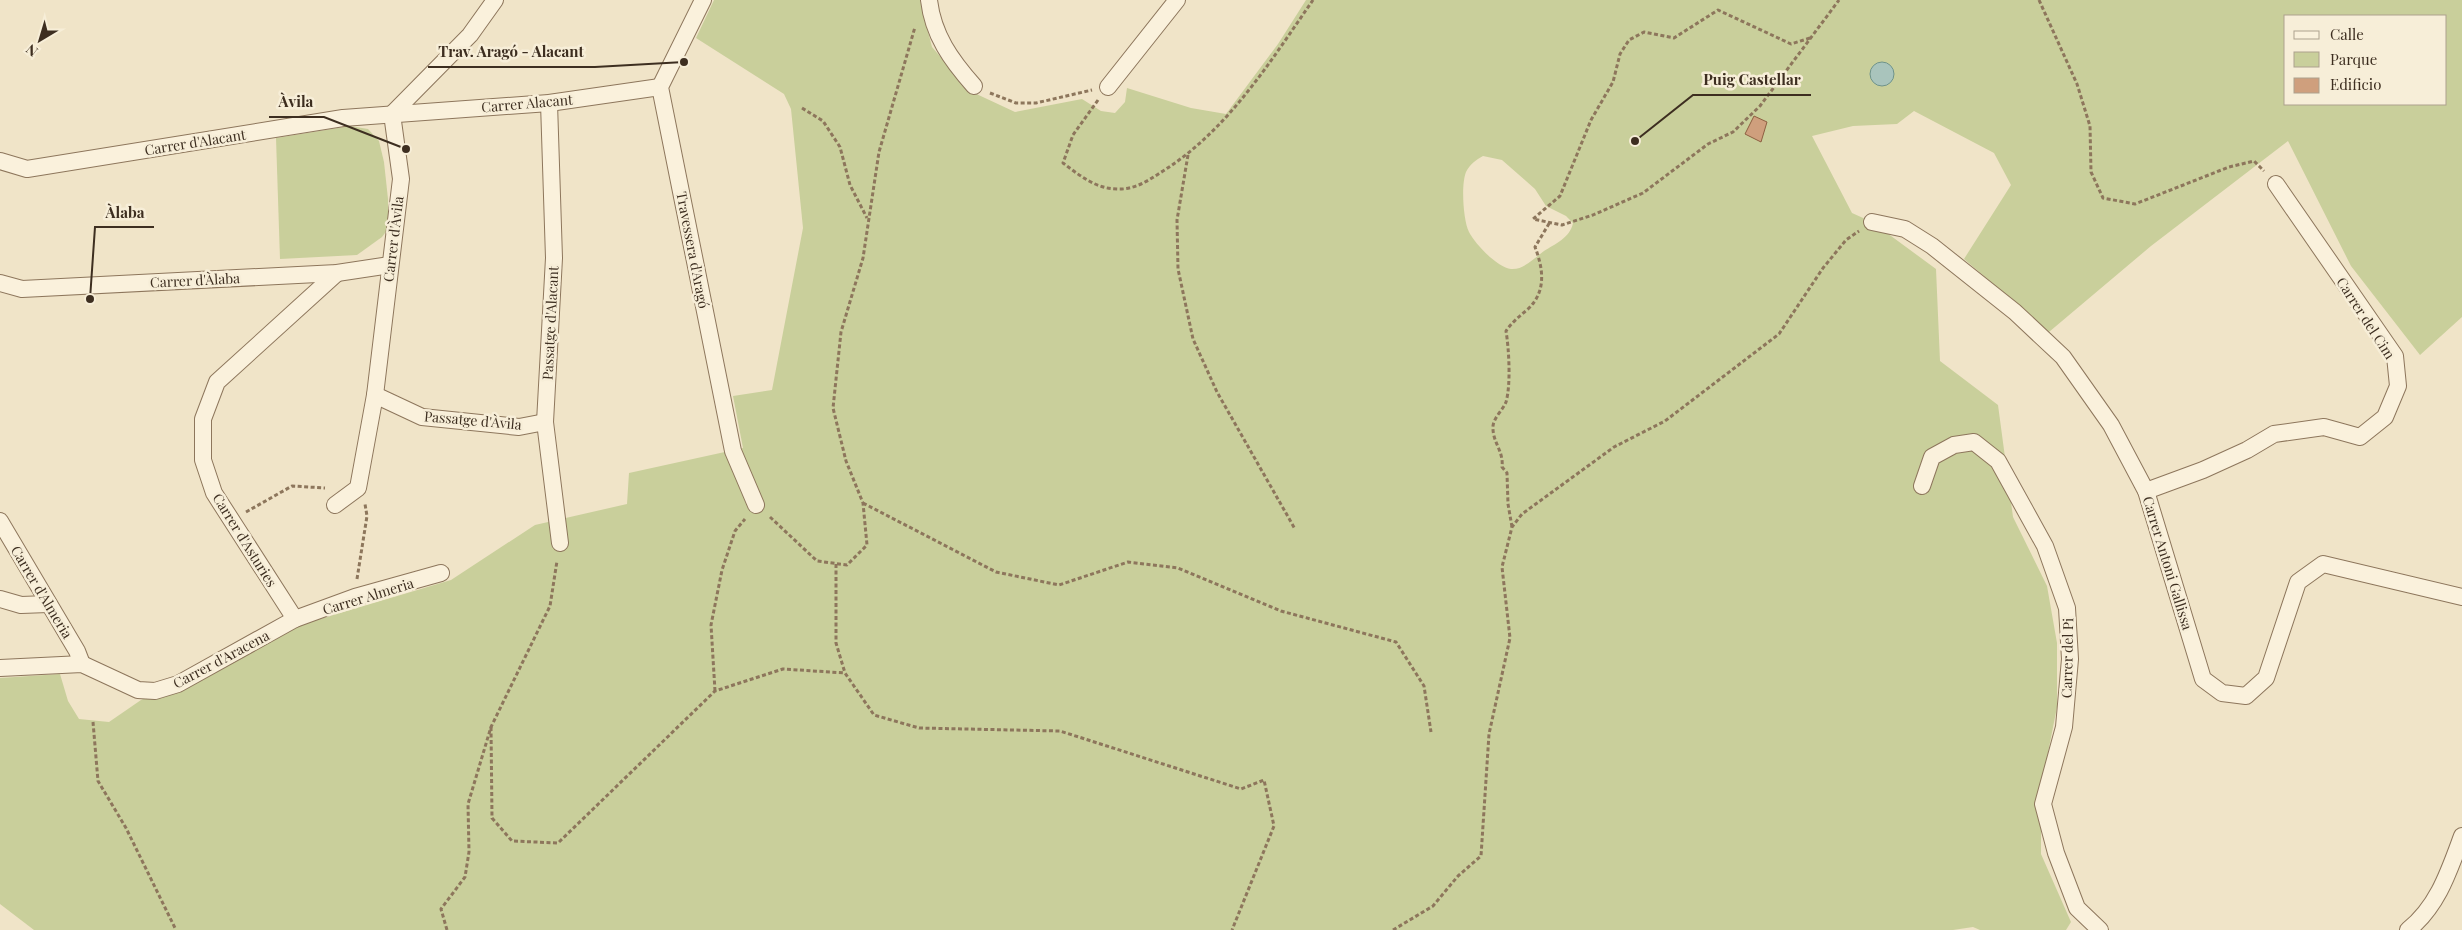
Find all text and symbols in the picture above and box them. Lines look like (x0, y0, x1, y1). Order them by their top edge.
north arrow (15, 15, 65, 65)
legend (2284, 15, 2447, 105)
text: Calle (2330, 24, 2364, 44)
callout: Trav. Aragó - Alacant (428, 37, 595, 67)
text: N (22, 40, 42, 61)
text: Trav. Aragó - Alacant (438, 41, 585, 61)
text: Parque (2330, 49, 2377, 69)
callout: Puig Castellar (1693, 65, 1811, 95)
text: Puig Castellar (1703, 69, 1801, 89)
text: Edificio (2330, 74, 2381, 94)
callout: Àvila (269, 87, 324, 117)
street label: Carrer Alacant (480, 89, 575, 116)
text: Àvila (278, 91, 314, 111)
street label: Carrer d'Alacant (143, 124, 248, 159)
street label: Travessera d'Aragó (672, 190, 714, 310)
street label: Carrer d'Àvila (378, 195, 408, 283)
callout: Àlaba (95, 197, 154, 227)
text: Àlaba (104, 202, 145, 222)
street label: Passatge d'Alacant (538, 265, 563, 380)
street label: Carrer d'Àlaba (150, 268, 240, 292)
street label: Carrer del Cim (2332, 273, 2400, 363)
street label: Passatge d'Àvila (423, 406, 523, 434)
street label: Carrer d'Asturies (209, 490, 281, 590)
street label: Carrer Antoni Gallissa (2139, 494, 2197, 632)
street label: Carrer d'Almeria (7, 542, 77, 642)
street label: Carrer Almeria (320, 573, 416, 619)
street label: Carrer del Pi (2057, 618, 2077, 698)
street label: Carrer d'Aracena (169, 626, 273, 692)

